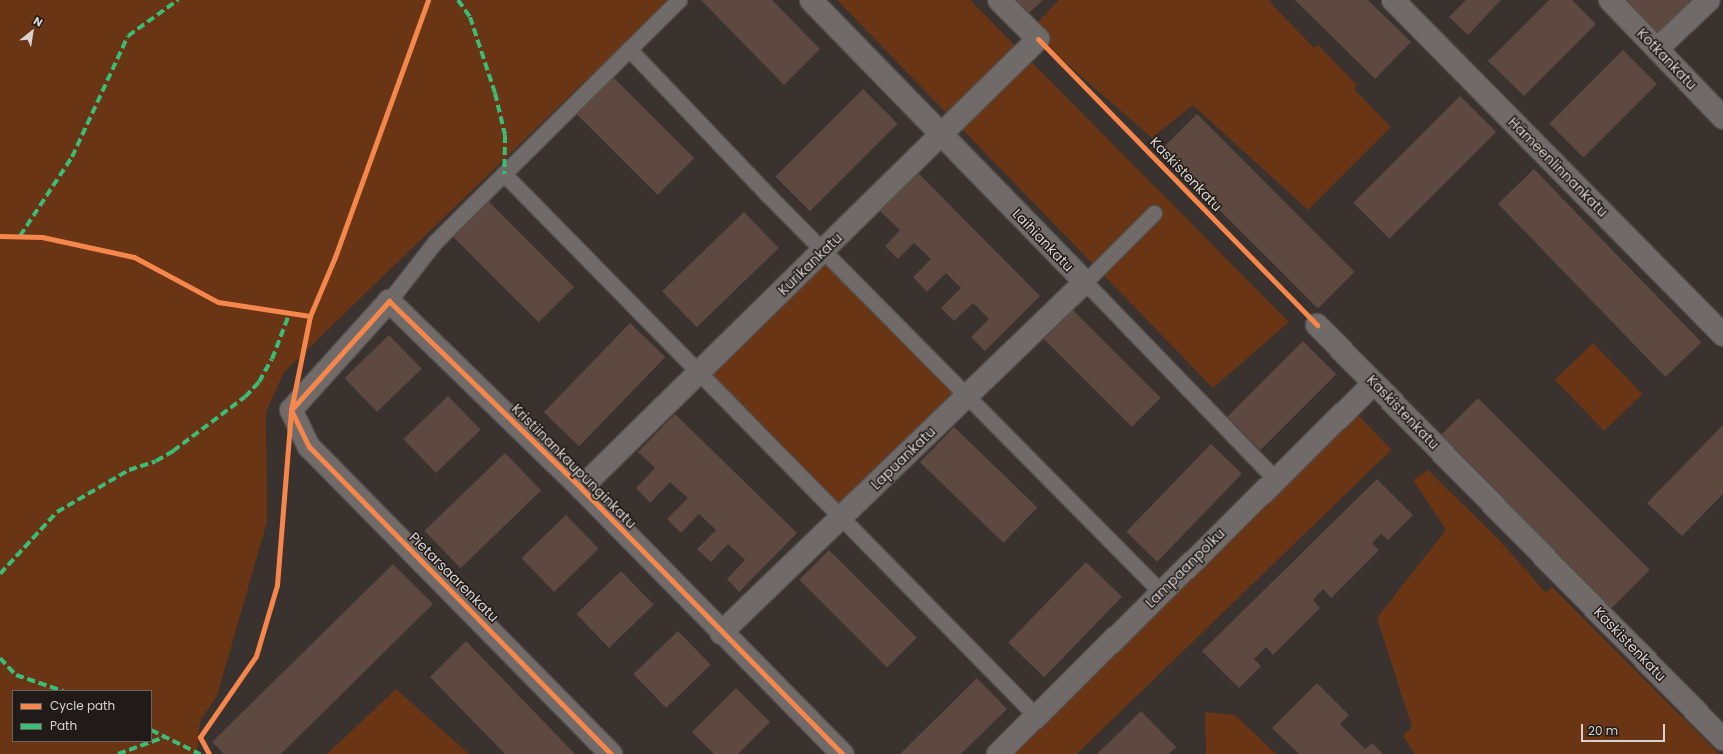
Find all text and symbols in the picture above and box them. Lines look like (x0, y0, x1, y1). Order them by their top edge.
north arrow (12, 12, 52, 52)
text: N (30, 13, 46, 31)
street label: Kotkankatu (1634, 25, 1700, 93)
street label: Hämeenlinnankatu (1505, 114, 1611, 220)
street label: Kaskistenkatu (1146, 133, 1226, 215)
street label: Laihiankatu (1009, 205, 1077, 275)
street label: Kurikankatu (775, 229, 845, 299)
street label: Kaskistenkatu (1363, 371, 1443, 453)
street label: Kristiinankaupunginkatu (508, 400, 640, 532)
street label: Lapuankatu (867, 423, 939, 493)
street label: Lampaanpolku (1142, 525, 1228, 611)
street label: Pietarsaarenkatu (406, 529, 502, 625)
street label: Kaskistenkatu (1590, 603, 1670, 685)
legend (12, 690, 152, 742)
text: Cycle path (50, 697, 115, 714)
scale bar (1583, 716, 1667, 742)
text: Path (50, 717, 77, 734)
text: 20 m (1588, 722, 1618, 739)

